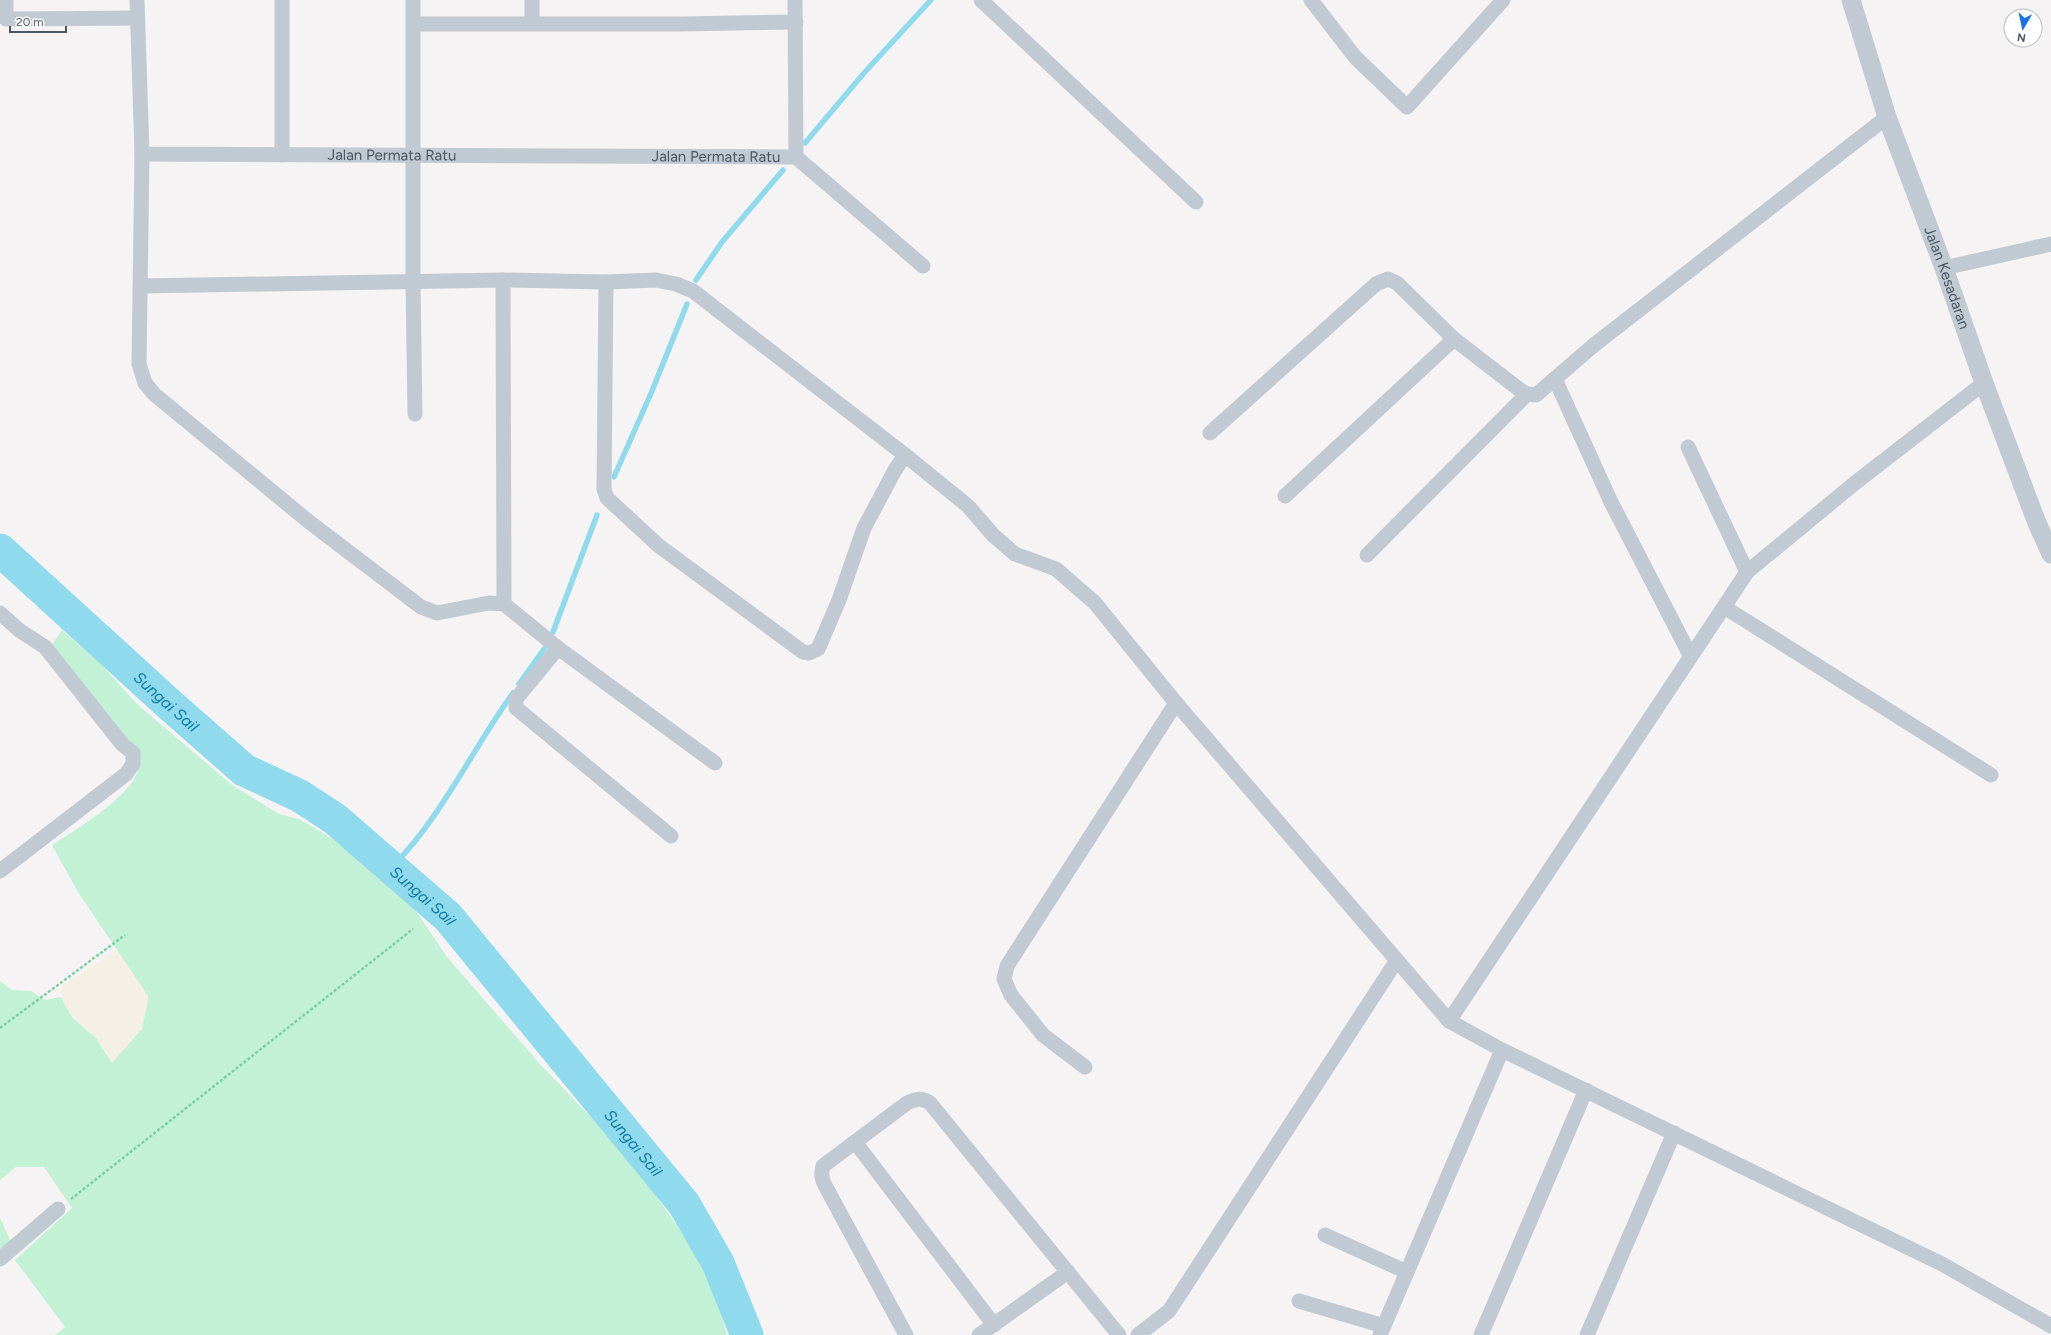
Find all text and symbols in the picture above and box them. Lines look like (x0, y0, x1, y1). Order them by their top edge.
scale bar (10, 8, 66, 34)
north arrow (2003, 8, 2043, 48)
text: 20 m (16, 15, 44, 29)
text: N (2016, 30, 2027, 44)
street label: Jalan Permata Ratu (327, 146, 456, 164)
street label: Jalan Permata Ratu (651, 147, 780, 166)
street label: Jalan Kesadaran (1920, 224, 1974, 332)
water label: Sungai Sail (130, 667, 203, 736)
water label: Sungai Sail (387, 862, 460, 929)
water label: Sungai Sail (601, 1106, 667, 1180)

